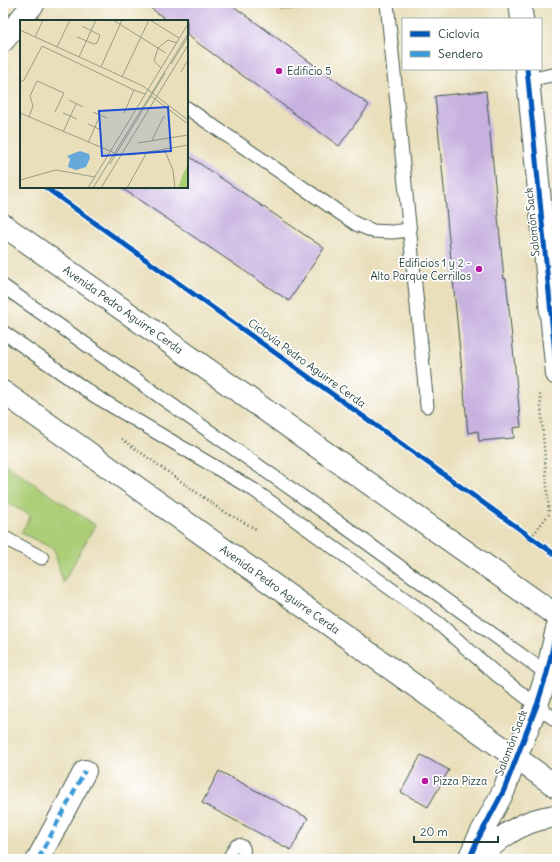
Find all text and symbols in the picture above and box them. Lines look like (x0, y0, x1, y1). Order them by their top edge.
legend (402, 18, 542, 70)
inset map (20, 20, 188, 188)
text: Ciclovía (438, 26, 480, 41)
text: Sendero (438, 46, 483, 61)
place label: Edificio 5 (287, 64, 331, 78)
marker: Edificio 5 (274, 66, 284, 76)
street label: Salomón Sack (521, 186, 543, 257)
place label: Edificios 1 y 2 - Alto Parque Cerrillos (371, 256, 471, 283)
street label: Avenida Pedro Aguirre Cerda (60, 263, 186, 357)
marker: Edificios 1 y 2 - Alto Parque Cerrillos (474, 264, 484, 274)
street label: Ciclovía Pedro Aguirre Cerda (246, 316, 368, 410)
street label: Avenida Pedro Aguirre Cerda (217, 542, 342, 637)
street label: Salomón Sack (492, 708, 530, 778)
place label: Pizza Pizza (433, 774, 487, 788)
marker: Pizza Pizza (420, 776, 430, 786)
scale bar (414, 818, 498, 844)
text: 20 m (420, 824, 448, 839)

